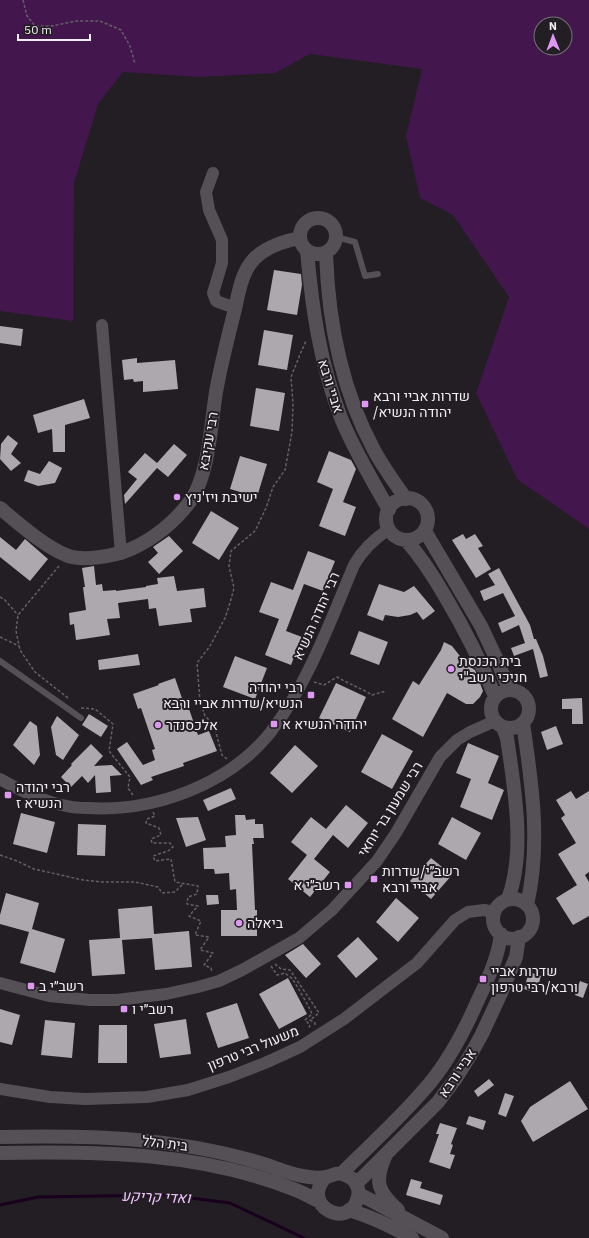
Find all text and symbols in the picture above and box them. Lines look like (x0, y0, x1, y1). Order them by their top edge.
scale bar (18, 16, 90, 42)
north arrow (533, 16, 573, 56)
text: N (549, 19, 557, 33)
text: 50 m (24, 22, 52, 37)
street label: אביי ורבא (314, 357, 348, 415)
place label: שדרות אביי ורבא /יהודה הנשיא (373, 387, 470, 421)
marker: שדרות אביי ורבא /יהודה הנשיא (360, 399, 370, 409)
street label: רבי עקיבא (194, 410, 222, 472)
place label: ישיבת ויז'ניץ (185, 488, 257, 506)
marker: ישיבת ויז'ניץ (172, 492, 182, 502)
street label: רבי יהודה הנשיא (288, 569, 344, 663)
place label: בית הכנסת חניכי רשב"י (459, 652, 527, 686)
marker: בית הכנסת חניכי רשב"י (446, 664, 456, 674)
place label: רבי יהודה הנשיא/שדרות אביי ורבא (163, 678, 303, 712)
marker: רבי יהודה הנשיא/שדרות אביי ורבא (306, 690, 316, 700)
place label: יהודה הנשיא א (282, 715, 367, 733)
place label: אלכסנדר (166, 716, 218, 734)
marker: יהודה הנשיא א (269, 719, 279, 729)
marker: אלכסנדר (153, 720, 163, 730)
street label: רבי שמעון בר יוחאי (354, 758, 426, 860)
place label: רבי יהודה הנשיא ז (16, 778, 70, 812)
marker: רבי יהודה הנשיא ז (3, 790, 13, 800)
place label: רשב״י/שדרות אביי ורבא (382, 862, 460, 896)
marker: רשב״י/שדרות אביי ורבא (369, 874, 379, 884)
place label: רשב״י א (294, 876, 340, 894)
marker: רשב״י א (343, 880, 353, 890)
place label: ביאלה (247, 914, 284, 932)
marker: ביאלה (234, 918, 244, 928)
place label: שדרות אביי ורבא/רבי טרפון (491, 962, 578, 996)
marker: שדרות אביי ורבא/רבי טרפון (478, 974, 488, 984)
place label: רשב״י ב (39, 977, 84, 995)
marker: רשב״י ב (26, 981, 36, 991)
place label: רשב״י ו (132, 1000, 174, 1018)
marker: רשב״י ו (119, 1004, 129, 1014)
street label: משעול רבי טרפון (205, 1021, 301, 1075)
street label: אביי ורבא (434, 1045, 480, 1101)
street label: בית הלל (141, 1131, 190, 1155)
water label: ואדי קריקע (121, 1186, 192, 1207)

